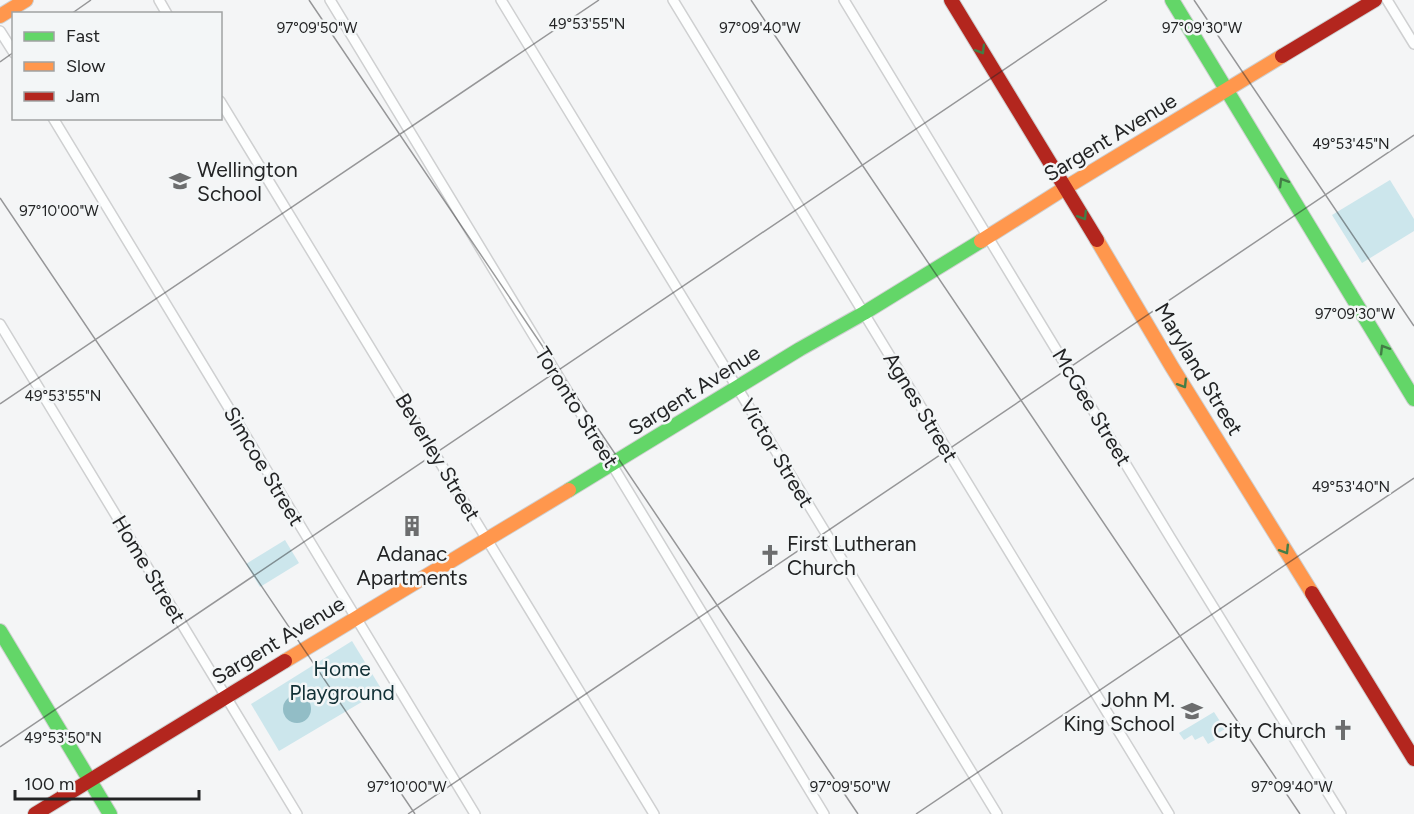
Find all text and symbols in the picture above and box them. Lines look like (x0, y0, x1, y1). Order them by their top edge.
legend (12, 12, 222, 120)
text: 49°53'55"N (549, 15, 625, 33)
text: 97°09'50"W (277, 19, 358, 37)
text: 97°09'40"W (719, 19, 801, 37)
text: 97°09'30"W (1162, 19, 1243, 37)
text: Fast (66, 25, 100, 47)
one-way arrow (974, 44, 985, 54)
text: Slow (66, 55, 105, 77)
text: Jam (66, 85, 100, 107)
street label: Sargent Avenue (1039, 88, 1181, 186)
text: 49°53'45"N (1312, 135, 1390, 153)
place label: Wellington School (197, 157, 298, 206)
school or university icon: Wellington School (168, 169, 192, 193)
one-way arrow (1278, 178, 1290, 188)
text: 97°10'00"W (19, 202, 99, 220)
one-way arrow (1075, 210, 1087, 220)
street label: Maryland Street (1150, 298, 1248, 440)
text: 97°09'30"W (1315, 305, 1396, 323)
street label: Sargent Avenue (624, 340, 764, 440)
street label: Toronto Street (530, 342, 624, 472)
street label: McGee Street (1047, 344, 1137, 470)
one-way arrow (1379, 345, 1391, 355)
street label: Agnes Street (879, 348, 964, 466)
one-way arrow (1175, 378, 1187, 388)
text: 49°53'55"N (25, 387, 101, 405)
street label: Beverley Street (390, 389, 486, 525)
street label: Victor Street (735, 394, 819, 512)
street label: Simcoe Street (219, 402, 309, 530)
text: 49°53'40"N (1312, 478, 1390, 496)
street label: Home Street (107, 511, 191, 627)
building icon: Adanac Apartments (400, 514, 424, 538)
place label: First Lutheran Church (787, 531, 917, 580)
place label: Adanac Apartments (356, 541, 468, 590)
church icon: First Lutheran Church (758, 543, 782, 567)
one-way arrow (1278, 543, 1289, 554)
street label: Sargent Avenue (207, 591, 349, 689)
park label: Home Playground (289, 656, 395, 705)
place label: John M. King School (1063, 687, 1175, 736)
school or university icon: John M. King School (1180, 699, 1204, 723)
place label: City Church (1213, 718, 1326, 743)
church icon: City Church (1331, 718, 1355, 742)
text: 49°53'50"N (24, 729, 102, 747)
scale bar (15, 763, 200, 801)
text: 100 m (24, 773, 74, 795)
text: 97°10'00"W (367, 778, 447, 796)
text: 97°09'50"W (810, 778, 891, 796)
text: 97°09'40"W (1251, 778, 1333, 796)

